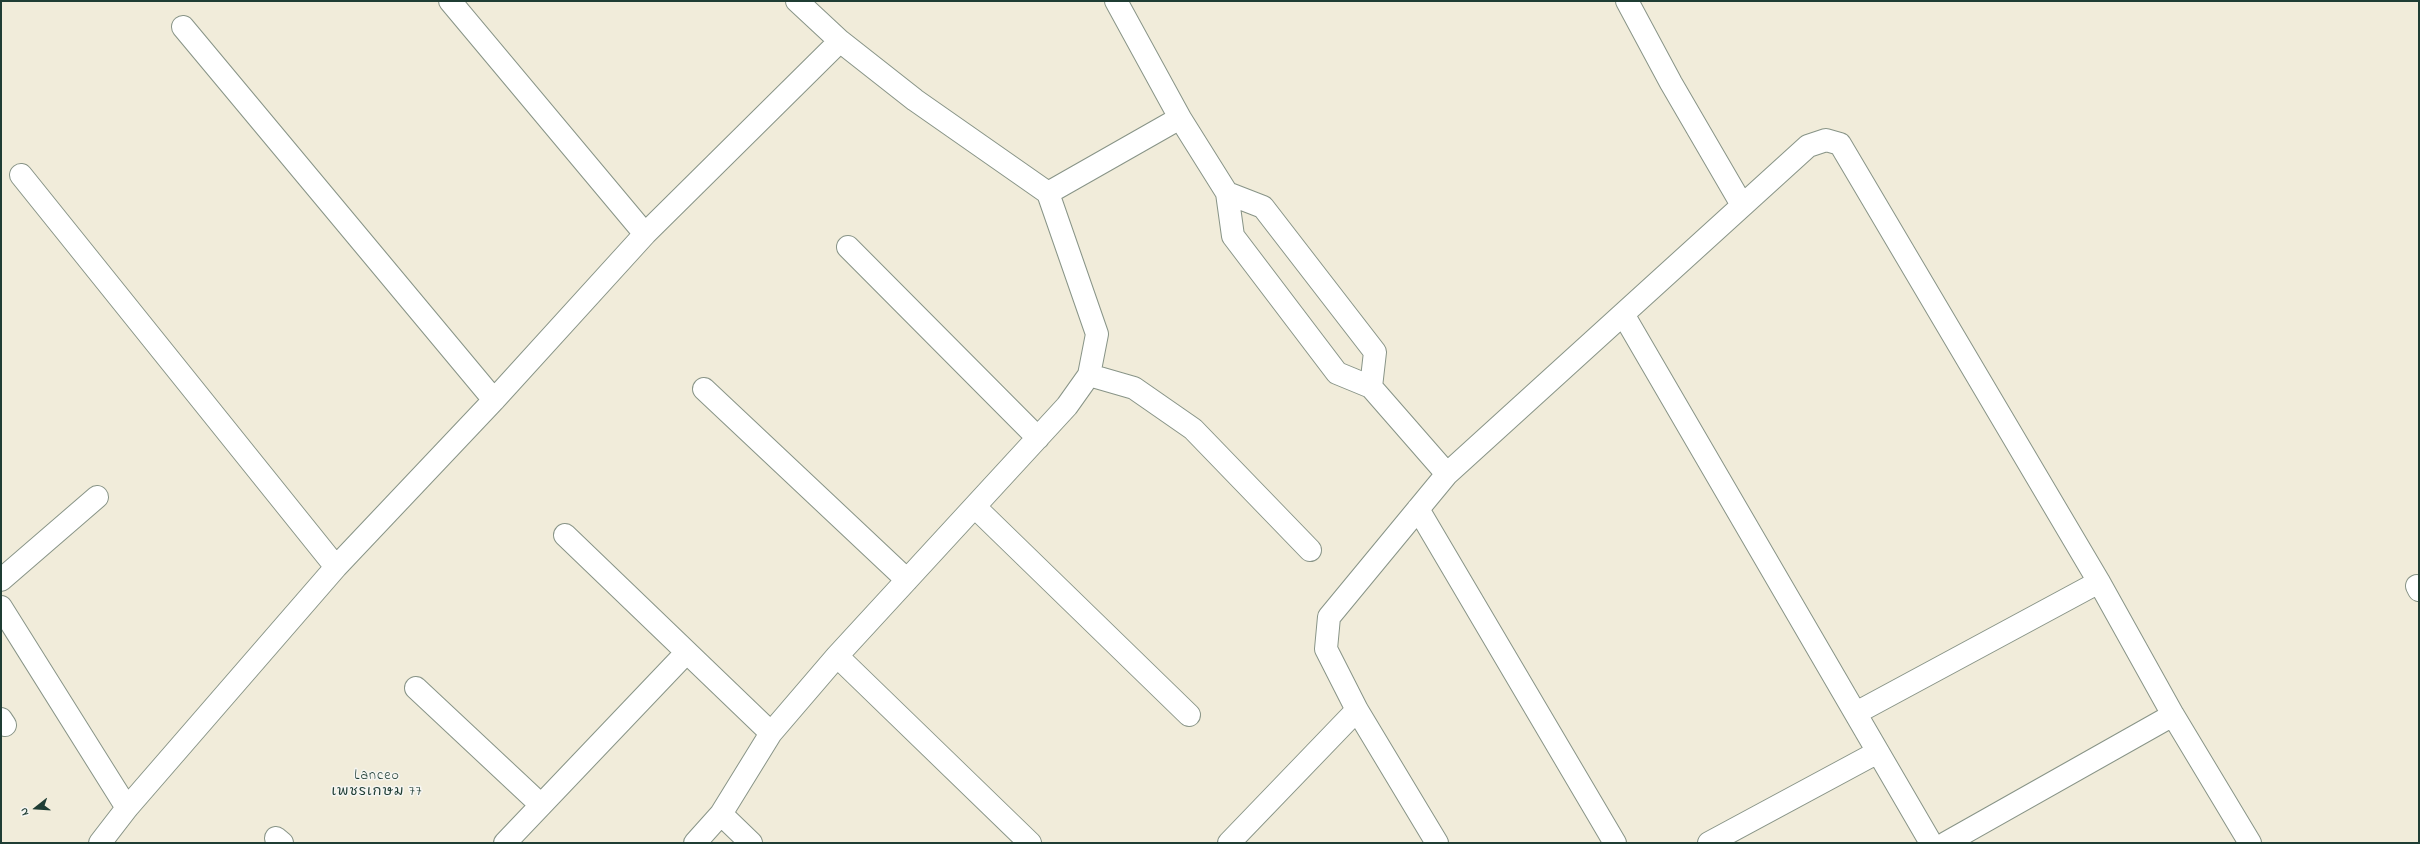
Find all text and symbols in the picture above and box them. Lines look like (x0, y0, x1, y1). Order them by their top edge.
district label: Lanceo เพชรเกษม 77 (337, 769, 417, 802)
north arrow (16, 788, 56, 828)
text: N (16, 806, 33, 817)

